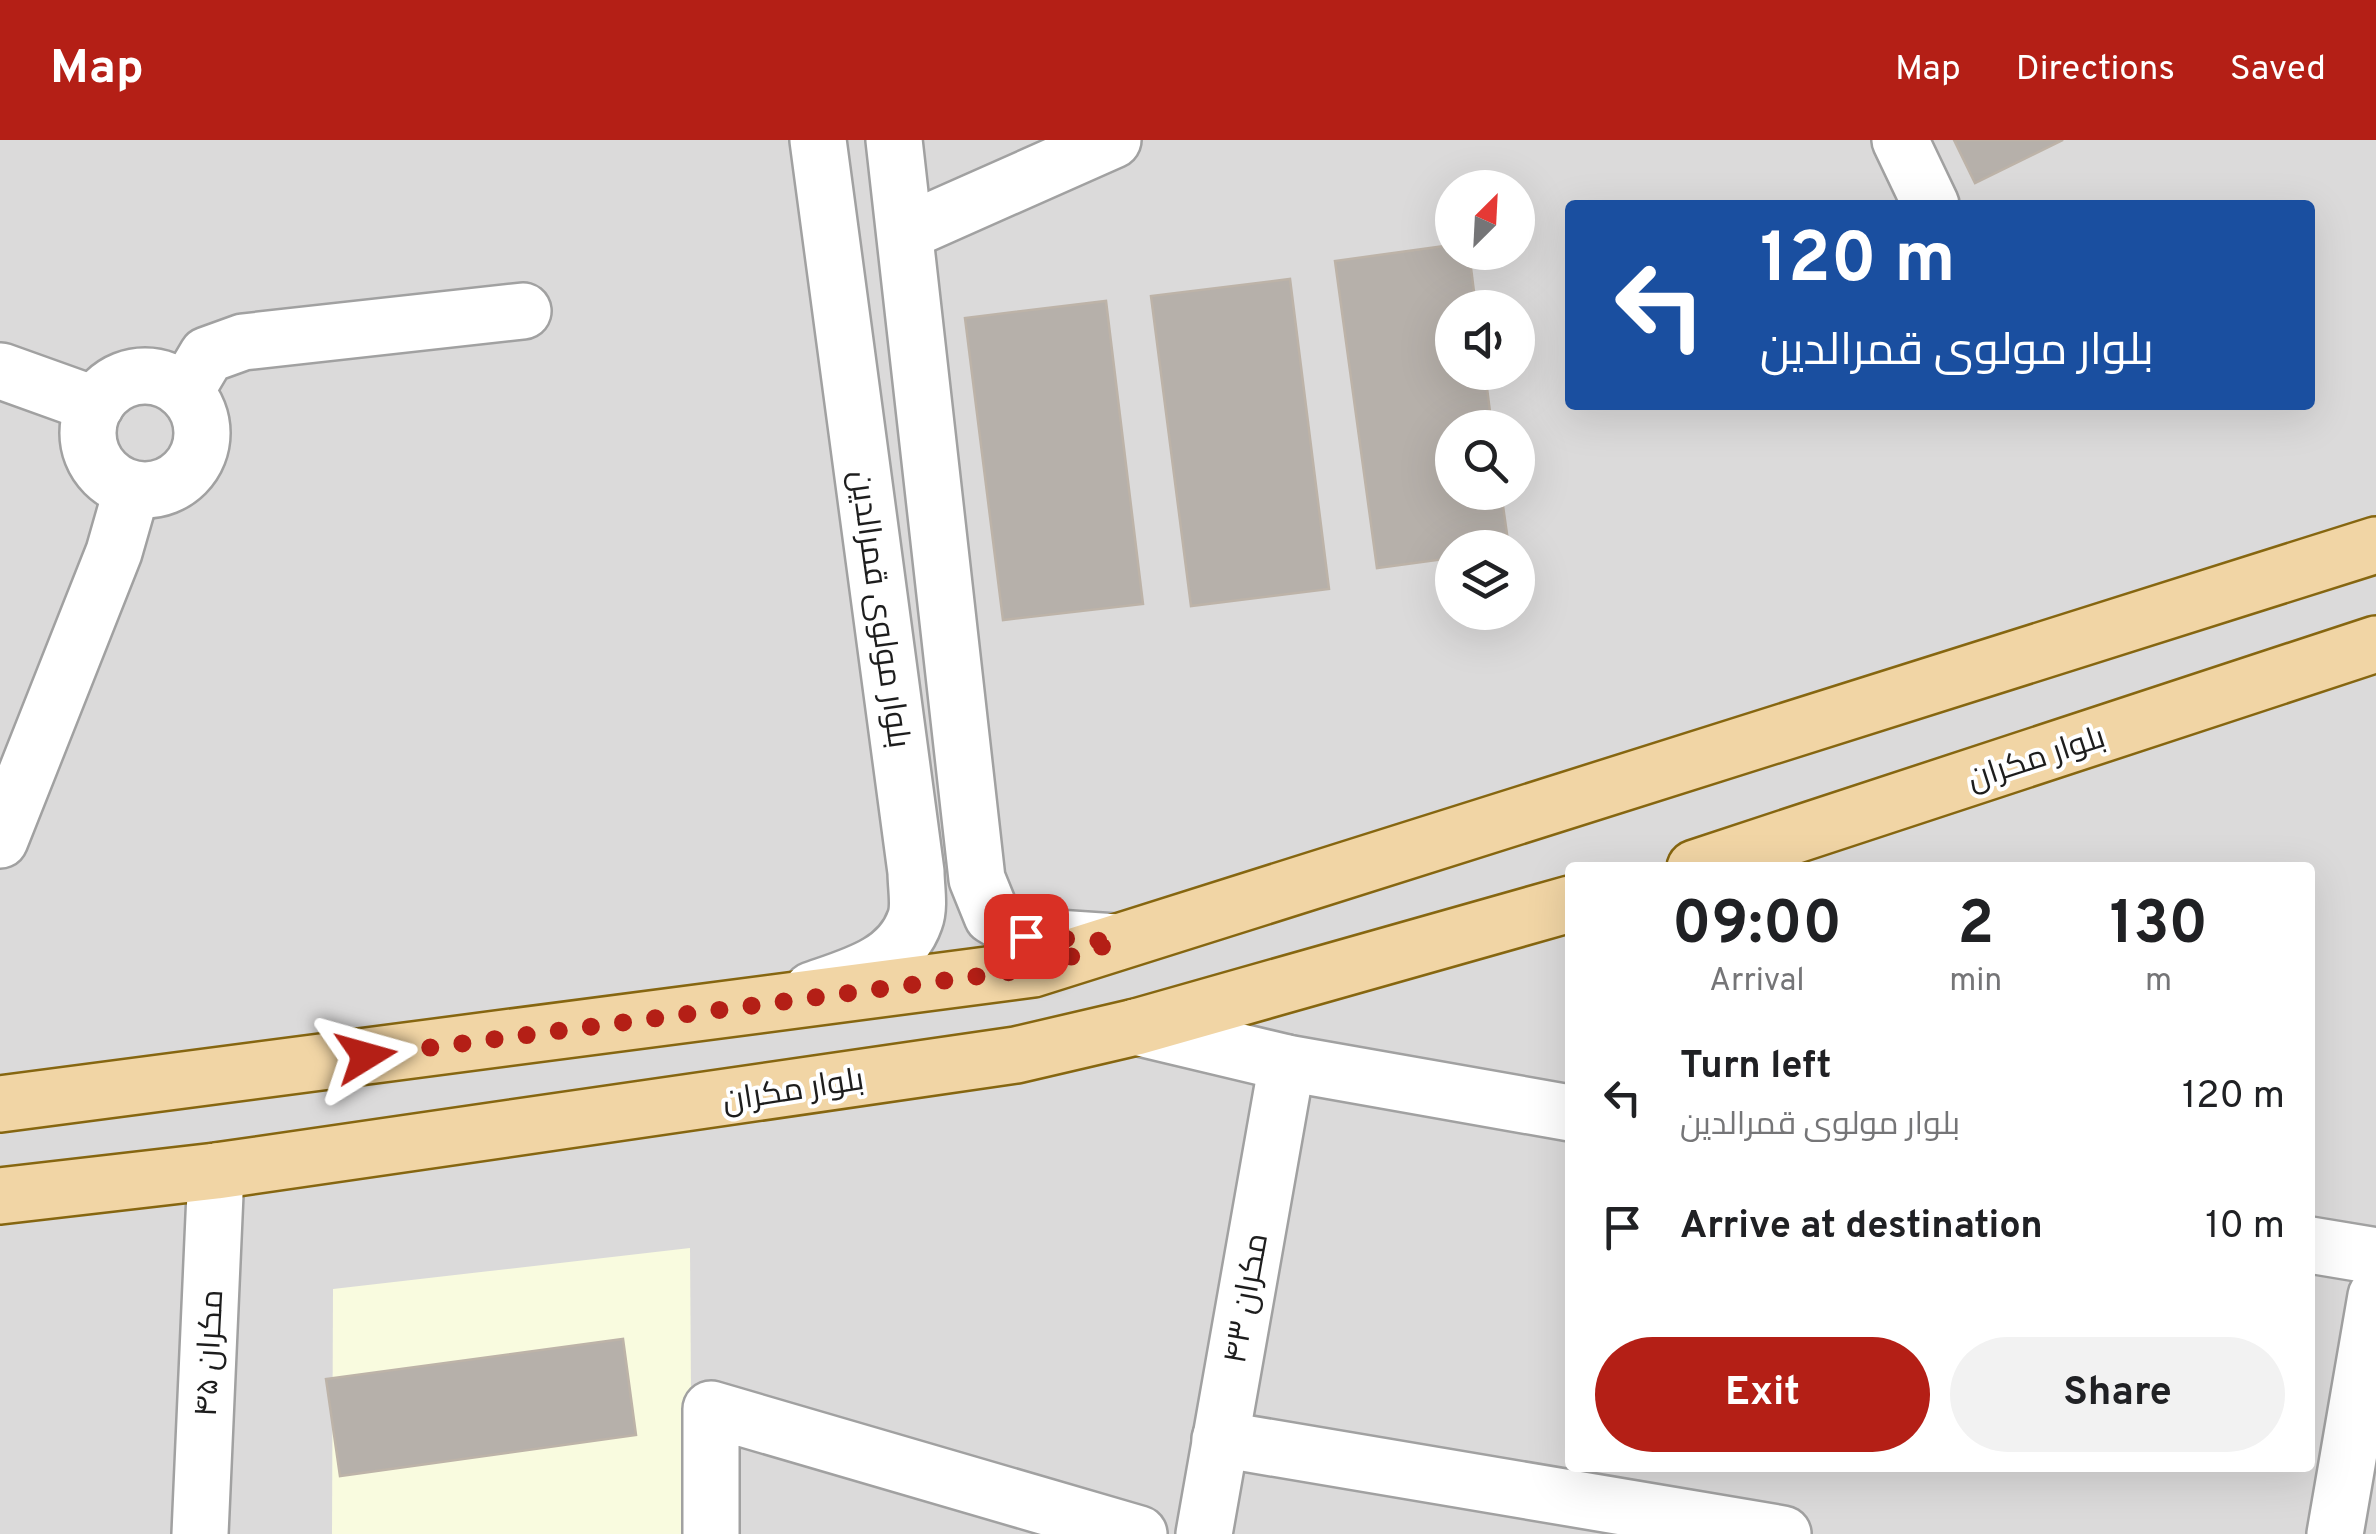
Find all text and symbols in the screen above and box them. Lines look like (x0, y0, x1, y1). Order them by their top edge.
text: Map (50, 40, 144, 100)
text: Map (1895, 48, 1961, 92)
text: Directions (2016, 48, 2175, 92)
text: Saved (2230, 48, 2326, 92)
north arrow (1435, 170, 1535, 270)
map controls (1435, 170, 1535, 630)
text: 120 m (1760, 218, 1956, 307)
icon: left (1595, 240, 1725, 370)
button: sound (1435, 290, 1535, 390)
text: بلوار مولوی قمرالدین (1760, 324, 2154, 381)
button: search (1435, 410, 1535, 510)
street label: بلوار مولوی قمرالدین (839, 468, 917, 751)
button: layers (1435, 530, 1535, 630)
street label: بلوار مکران (1963, 719, 2111, 801)
text: 09:00 (1672, 889, 1842, 965)
text: 2 (1957, 889, 1994, 965)
text: 130 (2109, 889, 2208, 965)
pin (984, 894, 1069, 979)
icon: arrive (999, 909, 1054, 964)
text: Arrival (1709, 962, 1805, 1002)
text: min (1949, 962, 2002, 1002)
text: m (2145, 962, 2172, 1002)
position arrow (314, 1004, 418, 1108)
text: Turn left (1680, 1043, 1832, 1092)
street label: بلوار مکران (720, 1061, 867, 1123)
icon: left (1595, 1070, 1650, 1125)
text: 120 m (2182, 1073, 2285, 1122)
text: بلوار مولوی قمرالدین (1680, 1106, 1960, 1146)
icon: arrive (1595, 1200, 1650, 1255)
text: Arrive at destination (1680, 1203, 2043, 1252)
text: 10 m (2205, 1203, 2285, 1252)
street label: مکران ۴۳ (1217, 1230, 1279, 1367)
street label: مکران ۴۵ (188, 1289, 234, 1418)
button: Exit (1595, 1337, 1930, 1452)
button: Share (1950, 1337, 2285, 1452)

